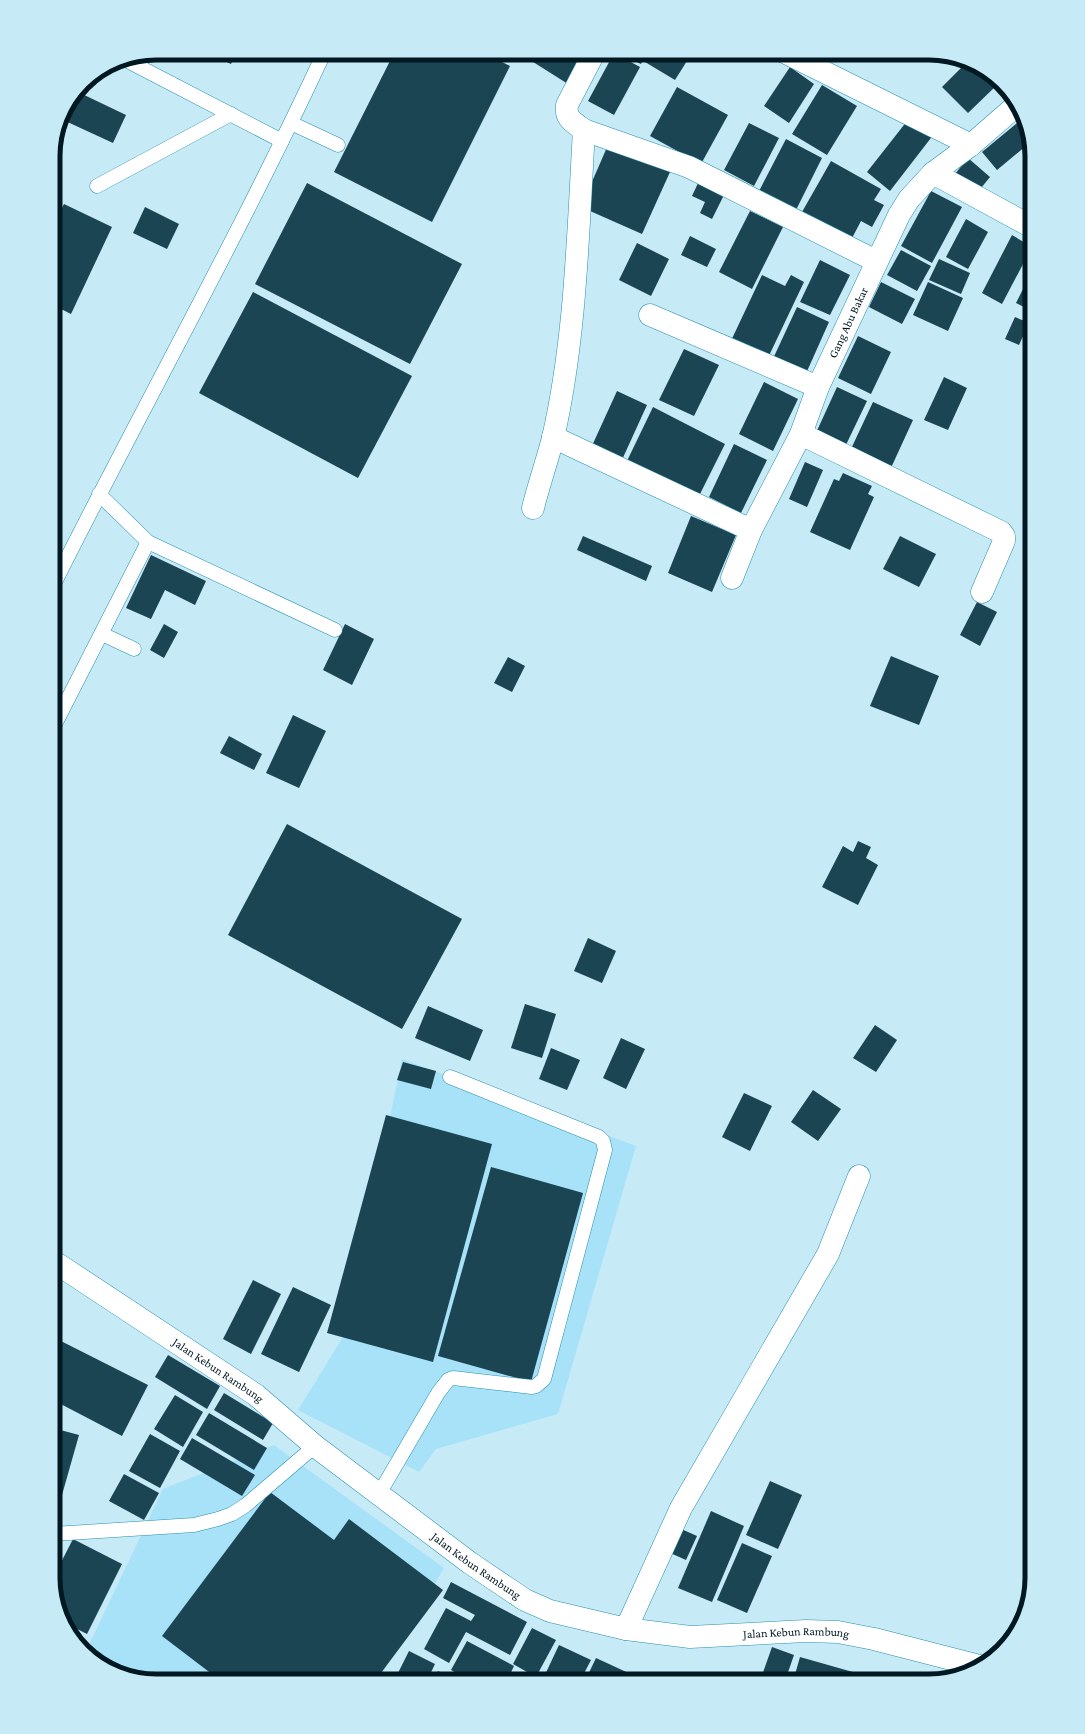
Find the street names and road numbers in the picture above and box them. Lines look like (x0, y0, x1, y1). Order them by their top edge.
street label: Gang Abu Bakar (826, 284, 871, 360)
street label: Jalan Kebun Rambung (169, 1334, 267, 1406)
street label: Jalan Kebun Rambung (428, 1529, 524, 1602)
street label: Jalan Kebun Rambung (742, 1624, 851, 1641)

